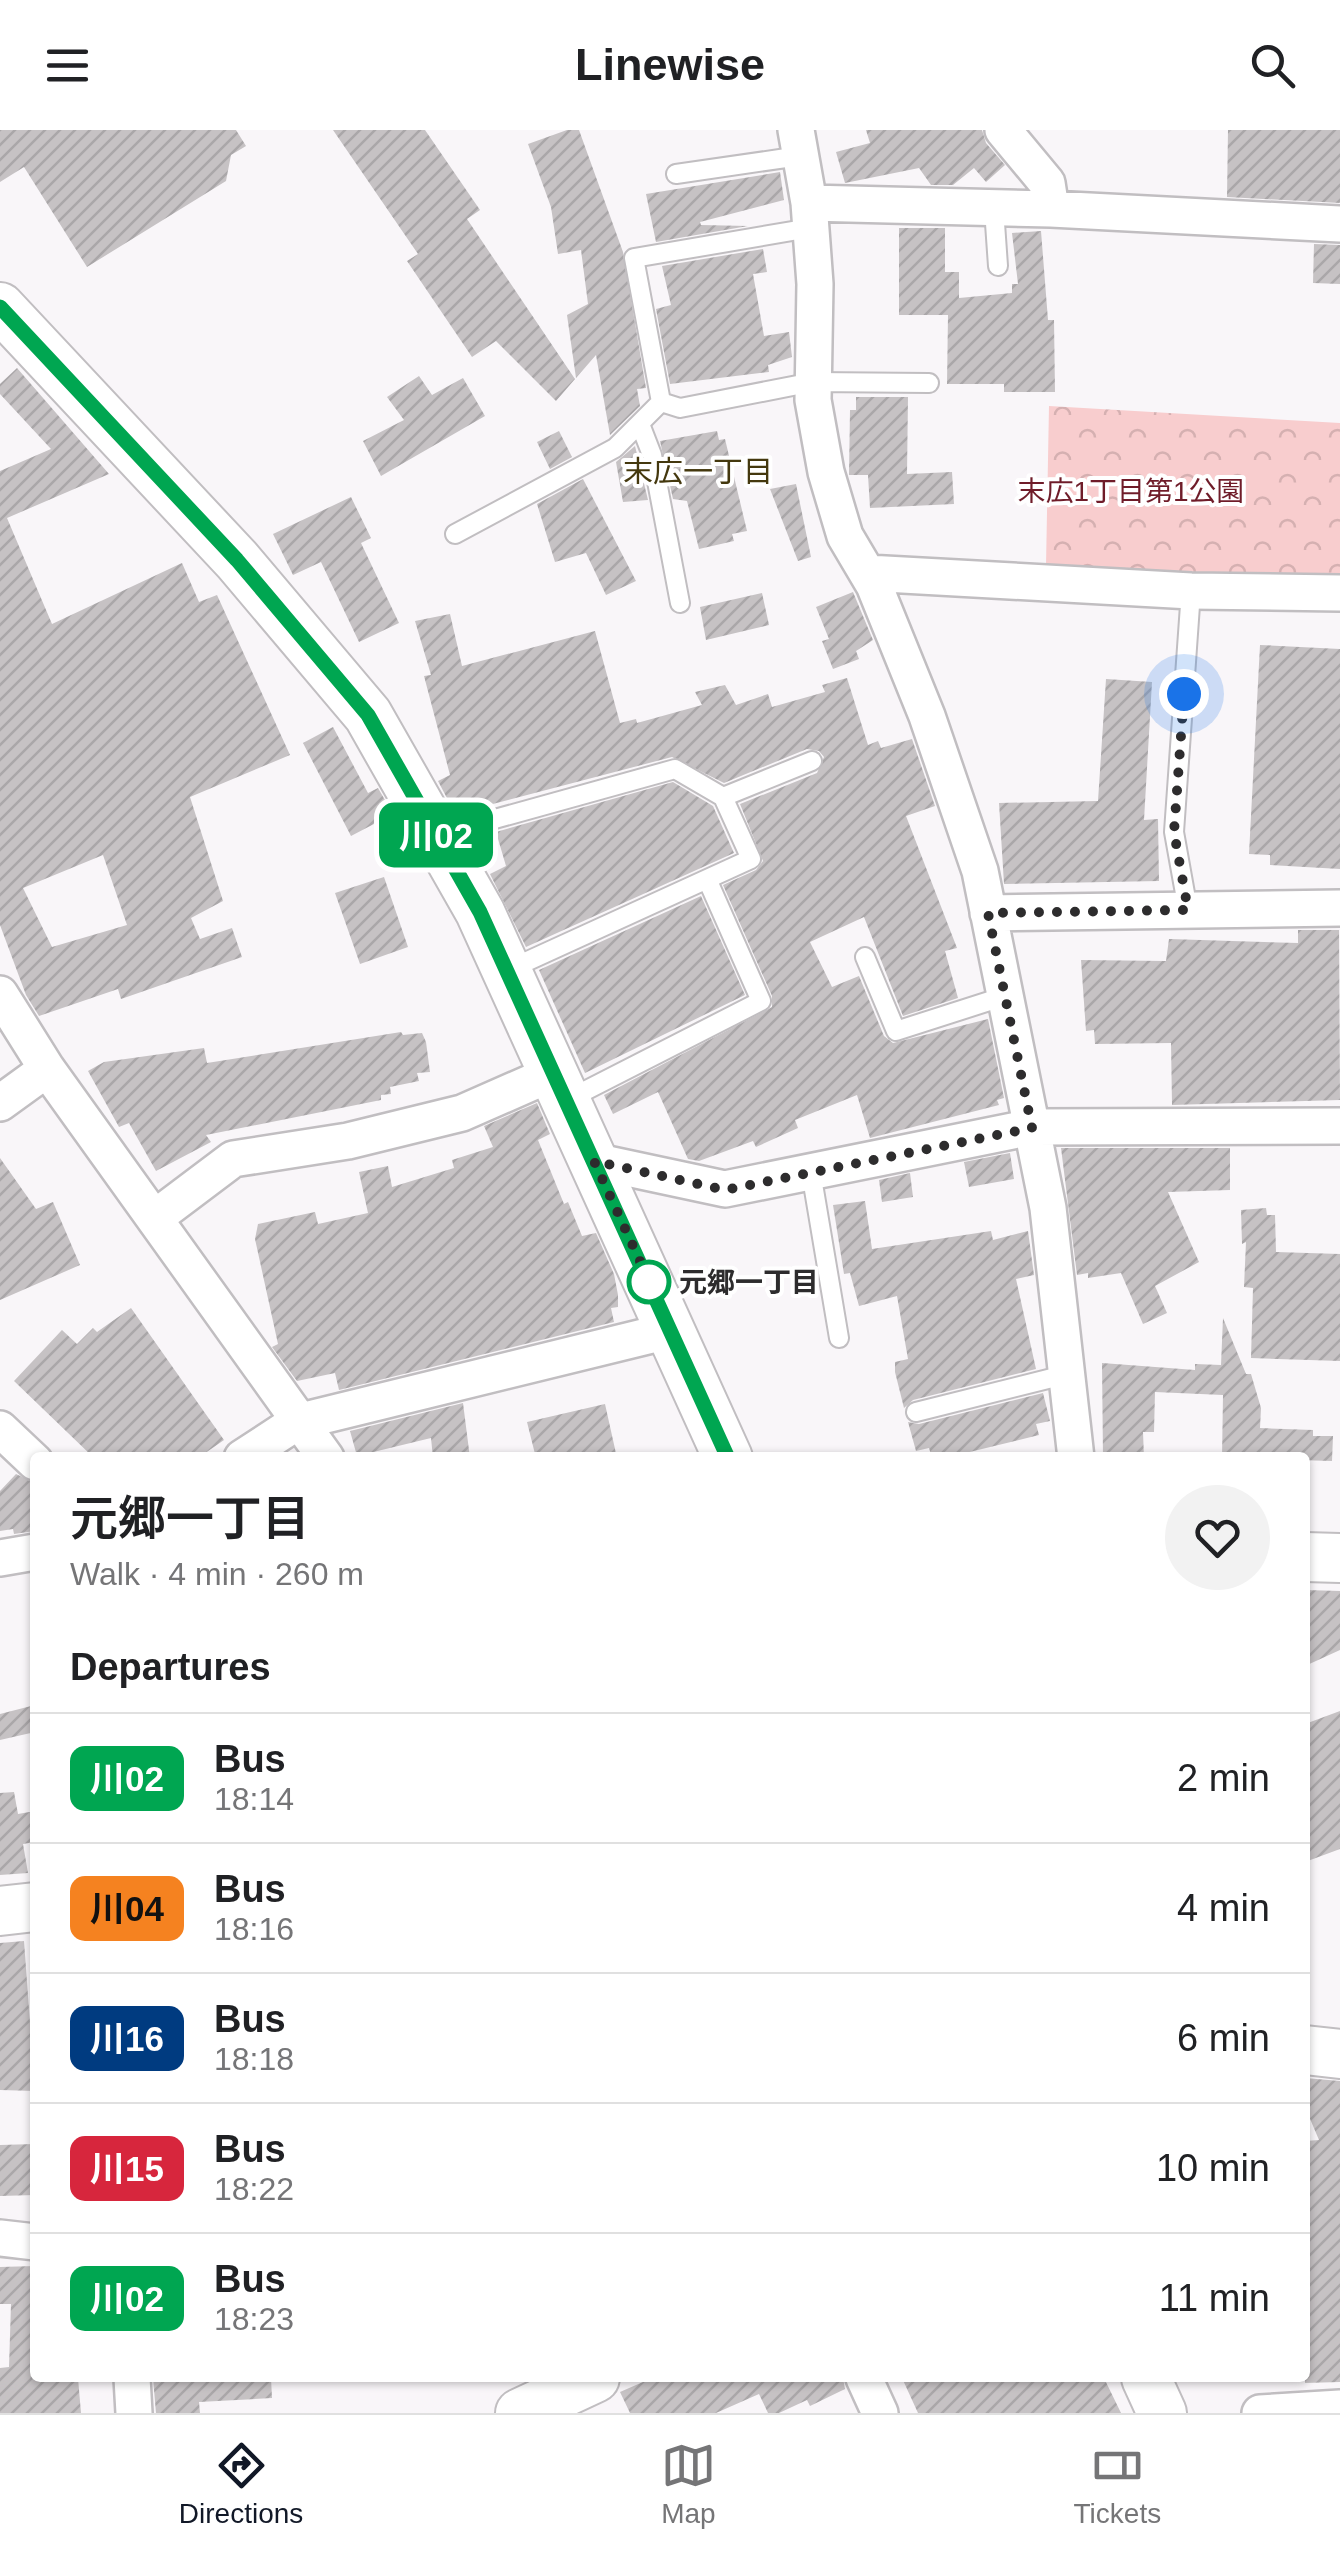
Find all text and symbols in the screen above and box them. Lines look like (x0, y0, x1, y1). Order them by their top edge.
icon: menu (40, 38, 95, 93)
icon: search (1245, 38, 1300, 93)
text: Linewise (575, 39, 765, 90)
district label: 末広一丁目 (623, 455, 773, 488)
park label: 末広1丁目第1公園 (1017, 476, 1245, 507)
your location (1159, 669, 1209, 719)
line badge: 川02 (378, 802, 494, 868)
text: 川02 (399, 816, 473, 855)
marker: 元郷一丁目 (628, 1261, 670, 1303)
place label: 元郷一丁目 (679, 1267, 819, 1298)
button: heart (1165, 1485, 1270, 1590)
text: 元郷一丁目 (70, 1492, 310, 1545)
text: Walk · 4 min · 260 m (70, 1556, 364, 1592)
text: Departures (70, 1646, 271, 1688)
text: Bus (214, 1738, 286, 1780)
text: 2 min (1177, 1757, 1270, 1799)
text: 川02 (90, 1759, 164, 1798)
text: 18:14 (214, 1781, 294, 1817)
text: Bus (214, 1868, 286, 1910)
text: 4 min (1177, 1887, 1270, 1929)
text: 川04 (90, 1889, 164, 1928)
text: 18:16 (214, 1911, 294, 1947)
text: Bus (214, 1998, 286, 2040)
text: 6 min (1177, 2017, 1270, 2059)
text: 川16 (90, 2019, 164, 2058)
text: 18:18 (214, 2041, 294, 2077)
text: Bus (214, 2128, 286, 2170)
text: 10 min (1156, 2147, 1270, 2189)
text: 川15 (90, 2149, 164, 2188)
text: 18:22 (214, 2171, 294, 2207)
text: Bus (214, 2258, 286, 2300)
text: 11 min (1159, 2277, 1270, 2319)
text: 川02 (90, 2279, 164, 2318)
text: 18:23 (214, 2301, 294, 2337)
tab: Directions (179, 2438, 303, 2530)
tab: Map (661, 2438, 716, 2530)
tab: Tickets (1074, 2438, 1161, 2530)

